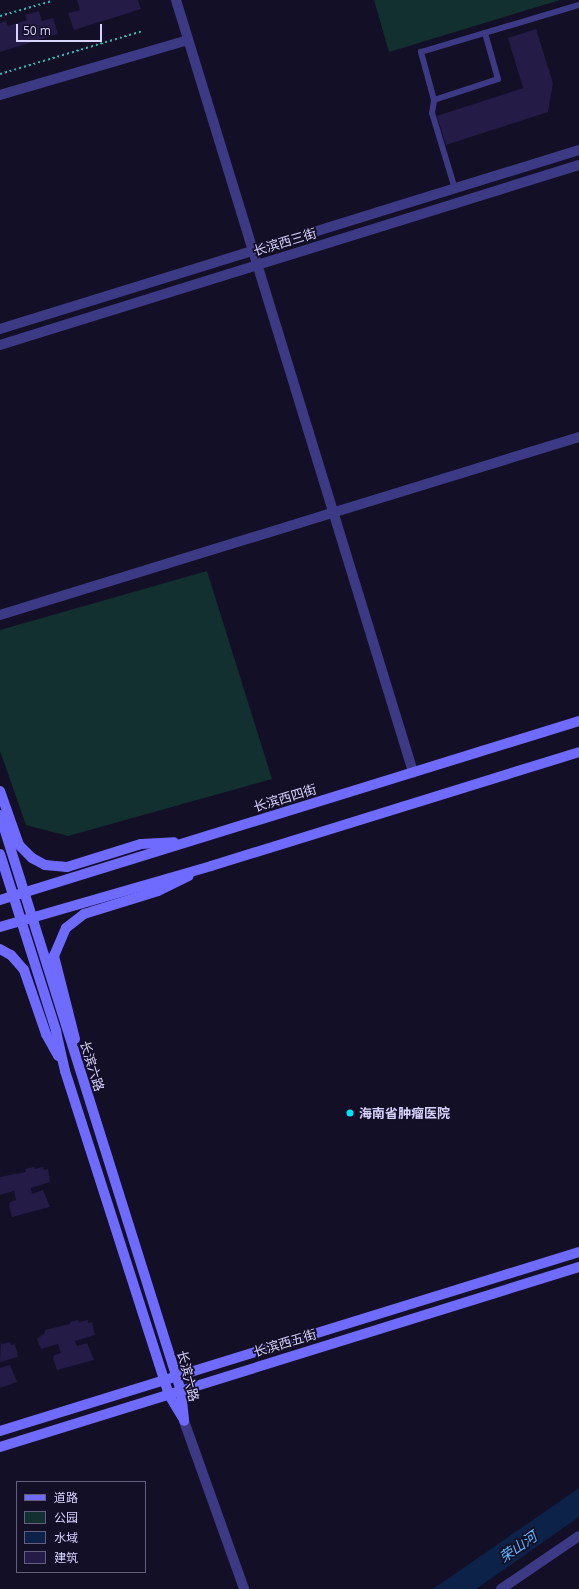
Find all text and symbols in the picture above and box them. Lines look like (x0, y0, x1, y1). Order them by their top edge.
scale bar (18, 16, 104, 42)
text: 50 m (23, 22, 51, 39)
street label: 长滨西三街 (252, 225, 318, 259)
street label: 长滨西四街 (252, 781, 318, 815)
street label: 长滨六路 (77, 1039, 107, 1093)
place label: 海南省肿瘤医院 (359, 1105, 450, 1121)
marker: 海南省肿瘤医院 (344, 1107, 356, 1119)
street label: 长滨西五街 (252, 1326, 318, 1360)
street label: 长滨六路 (174, 1349, 202, 1403)
legend (16, 1481, 146, 1573)
text: 道路 (54, 1489, 78, 1506)
text: 公园 (54, 1509, 78, 1526)
water label: 荣山河 (496, 1528, 540, 1566)
text: 水域 (54, 1529, 78, 1546)
text: 建筑 (54, 1549, 78, 1566)

